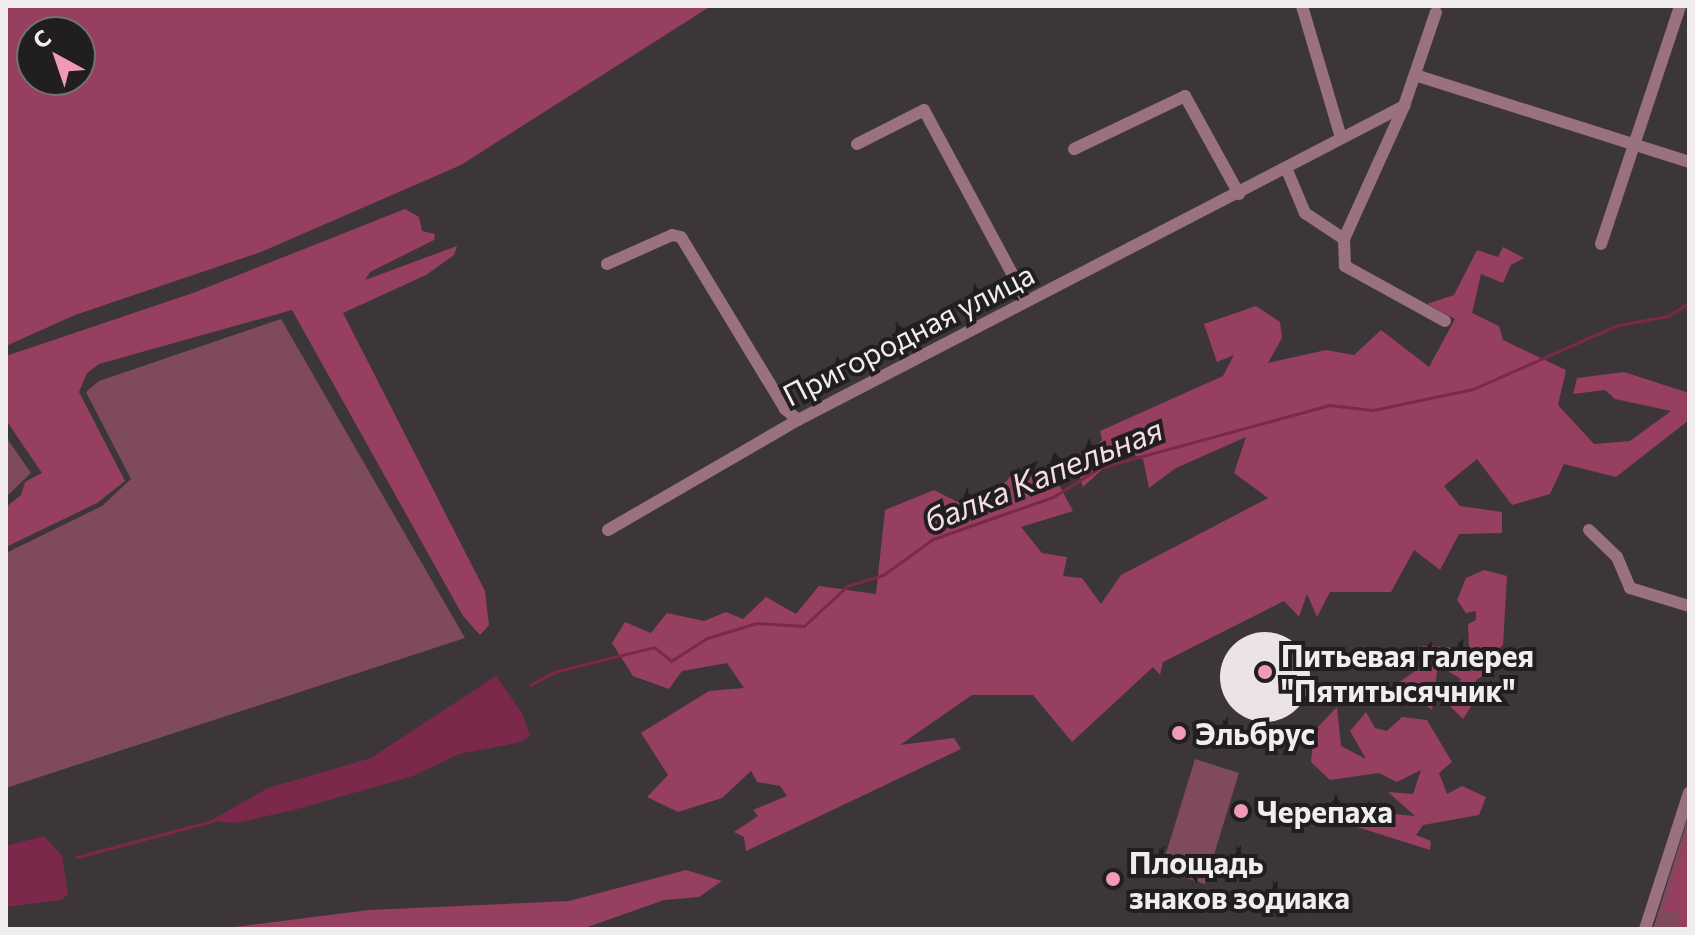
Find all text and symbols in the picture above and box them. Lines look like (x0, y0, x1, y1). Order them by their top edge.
north arrow (16, 16, 96, 96)
text: С (27, 24, 56, 54)
street label: Пригородная улица (776, 255, 1040, 413)
water label: балка Капельная (918, 409, 1168, 539)
place label: Питьевая галерея "Пятитысячник" (1281, 637, 1534, 708)
marker: Питьевая галерея "Пятитысячник" (1256, 663, 1274, 681)
place label: Эльбрус (1195, 715, 1315, 751)
marker: Эльбрус (1170, 724, 1188, 742)
place label: Черепаха (1257, 793, 1393, 829)
marker: Черепаха (1232, 802, 1250, 820)
place label: Площадь знаков зодиака (1129, 844, 1350, 914)
marker: Площадь знаков зодиака (1104, 870, 1122, 888)

